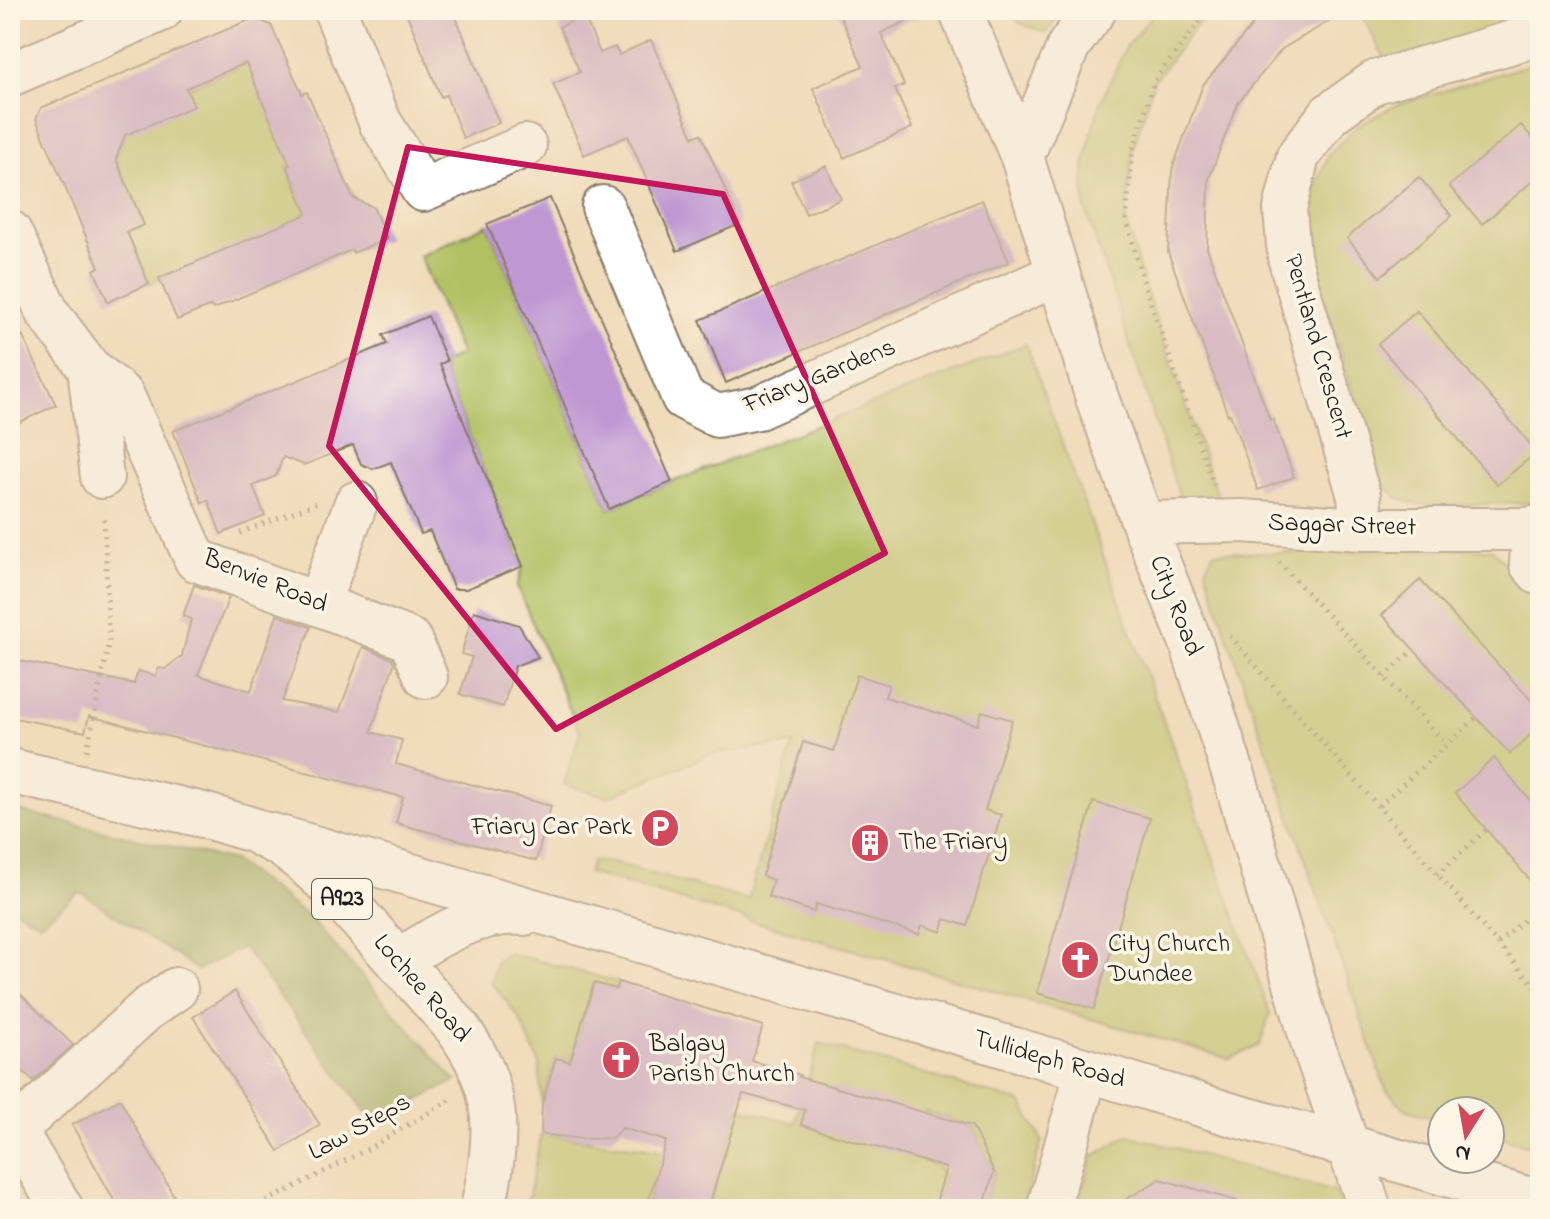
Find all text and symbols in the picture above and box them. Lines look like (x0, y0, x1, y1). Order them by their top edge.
street label: Pentland Crescent (1272, 250, 1362, 444)
street label: Friary Gardens (737, 329, 902, 425)
street label: Saggar Street (1267, 504, 1417, 548)
street label: Benvie Road (196, 539, 333, 624)
street label: City Road (1138, 550, 1212, 662)
parking icon: Friary Car Park (639, 807, 681, 849)
place label: Friary Car Park (471, 809, 633, 847)
building icon: The Friary (849, 822, 891, 864)
place label: The Friary (898, 824, 1007, 862)
road number: A923 (312, 879, 372, 919)
street label: Lochee Road (363, 926, 479, 1052)
place label: City Church Dundee (1107, 926, 1230, 994)
church icon: City Church Dundee (1059, 939, 1101, 981)
street label: Tullideph Road (969, 1020, 1130, 1100)
place label: Balgay Parish Church (648, 1026, 795, 1094)
church icon: Balgay Parish Church (600, 1039, 642, 1081)
street label: Law Steps (302, 1084, 418, 1172)
north arrow (1426, 1095, 1506, 1175)
text: N (1452, 1135, 1473, 1169)

